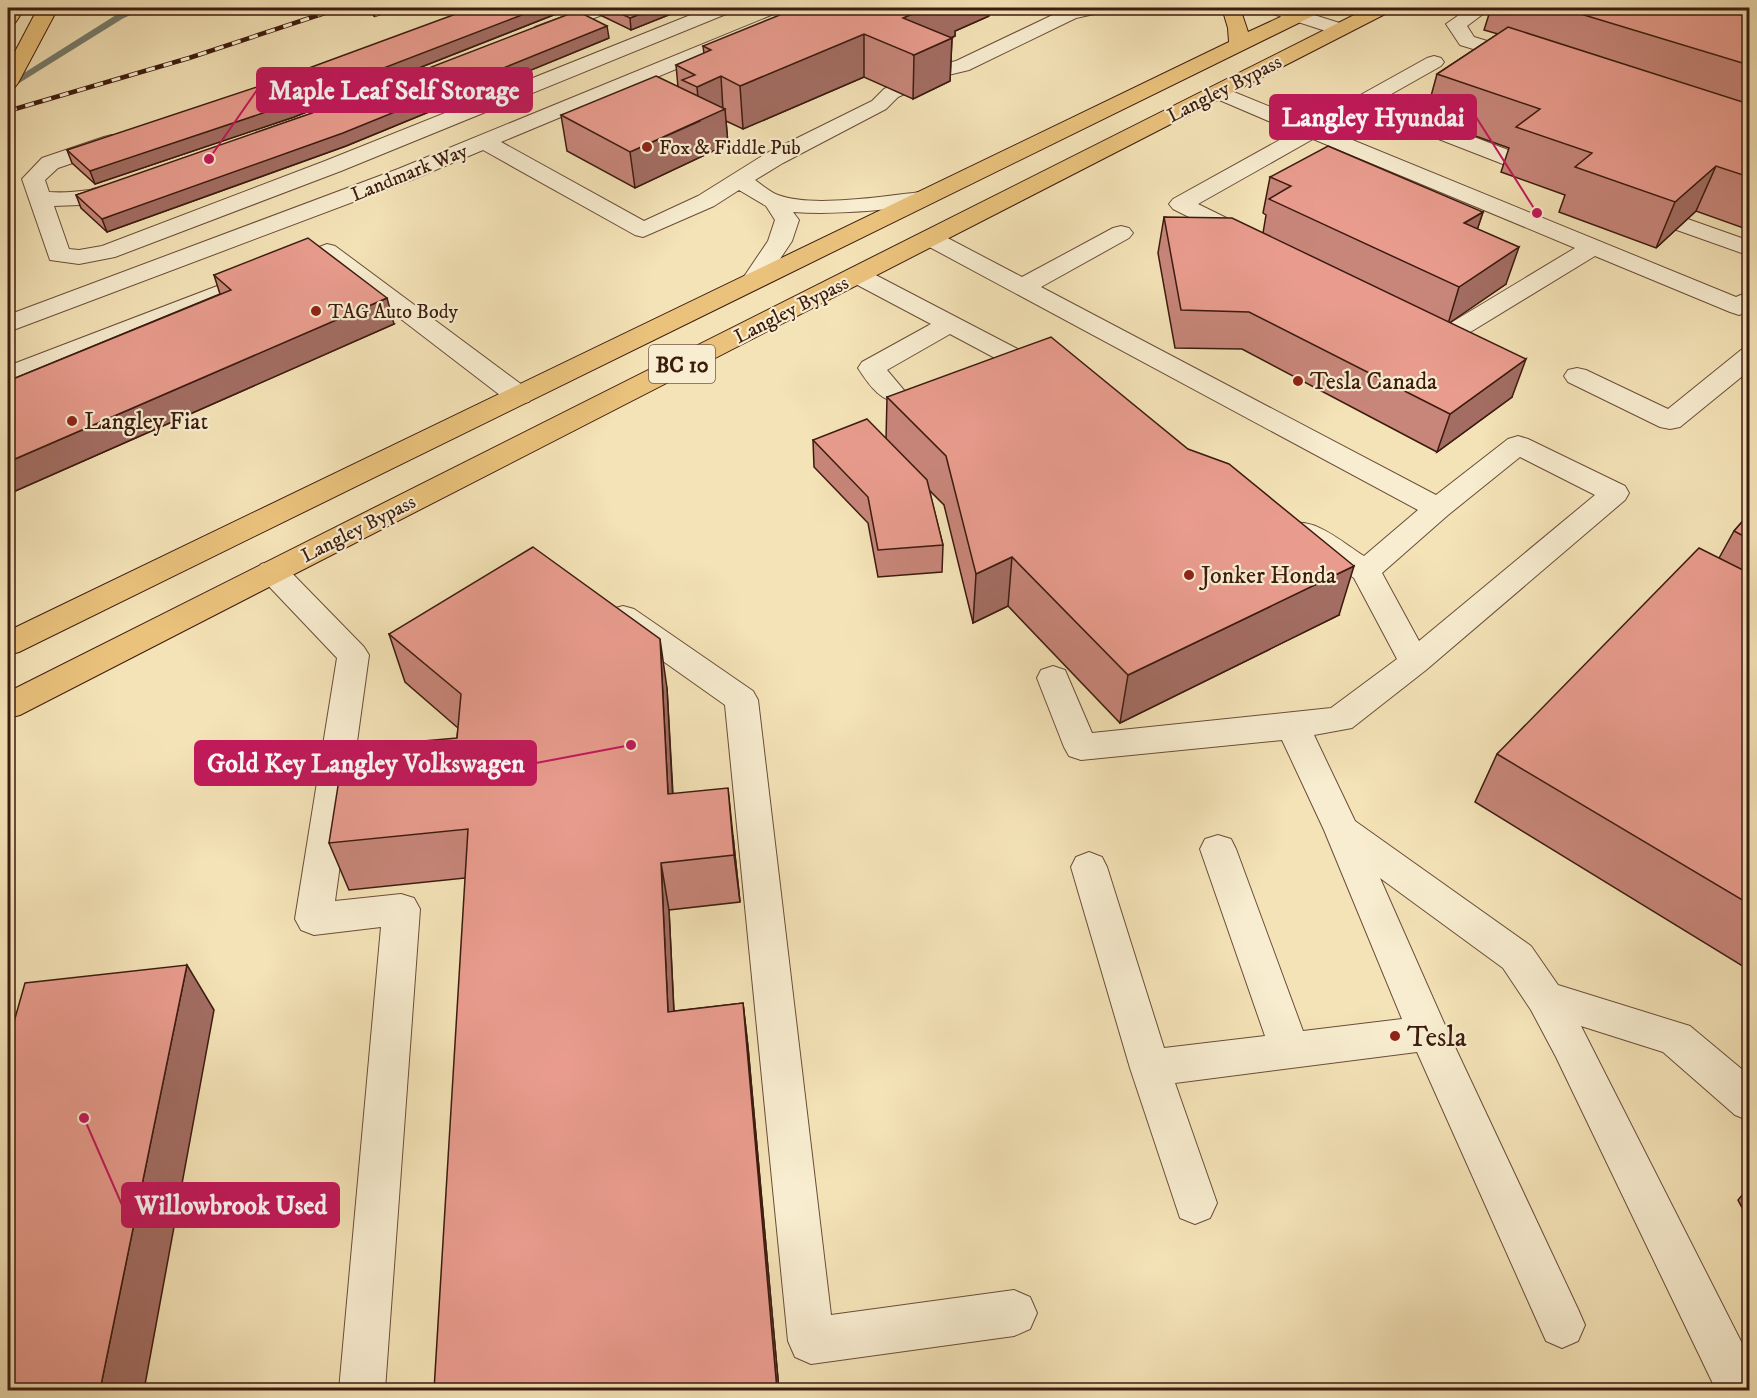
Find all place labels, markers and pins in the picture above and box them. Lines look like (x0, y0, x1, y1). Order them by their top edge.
callout: Maple Leaf Self Storage (257, 68, 532, 112)
callout: Langley Hyundai (1270, 95, 1476, 139)
place label: Fox & Fiddle Pub (659, 136, 801, 161)
marker: Fox & Fiddle Pub (640, 140, 654, 154)
place label: TAG Auto Body (328, 300, 458, 325)
marker: TAG Auto Body (309, 304, 323, 318)
place label: Tesla Canada (1310, 367, 1438, 397)
marker: Tesla Canada (1291, 374, 1305, 388)
place label: Langley Fiat (84, 407, 208, 437)
marker: Langley Fiat (65, 414, 79, 428)
place label: Jonker Honda (1199, 561, 1337, 591)
marker: Jonker Honda (1182, 568, 1196, 582)
callout: Gold Key Langley Volkswagen (195, 741, 536, 785)
place label: Tesla (1407, 1020, 1467, 1055)
marker: Tesla (1388, 1029, 1402, 1043)
callout: Willowbrook Used (122, 1183, 339, 1227)

